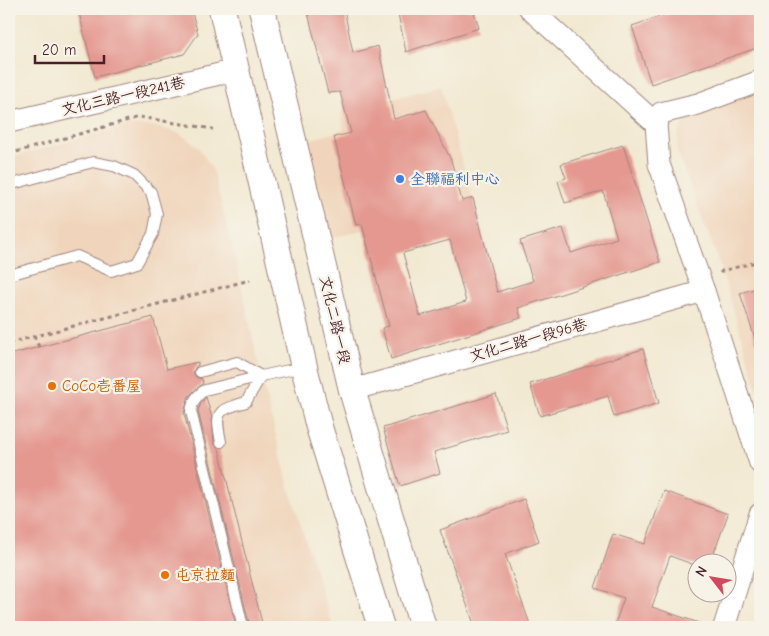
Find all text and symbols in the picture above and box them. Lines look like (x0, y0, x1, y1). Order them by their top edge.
scale bar (35, 32, 104, 64)
text: 20 m (42, 41, 76, 59)
street label: 文化三路一段241巷 (60, 73, 186, 119)
place label: 全聯福利中心 (410, 170, 500, 188)
marker: 全聯福利中心 (394, 173, 406, 185)
street label: 文化二路一段 (316, 274, 354, 366)
street label: 文化二路一段96巷 (467, 315, 589, 365)
place label: CoCo壱番屋 (62, 377, 141, 395)
marker: CoCo壱番屋 (46, 380, 58, 392)
north arrow (686, 554, 736, 604)
text: N (692, 563, 711, 580)
place label: 屯京拉麵 (175, 566, 235, 584)
marker: 屯京拉麵 (159, 569, 171, 581)

